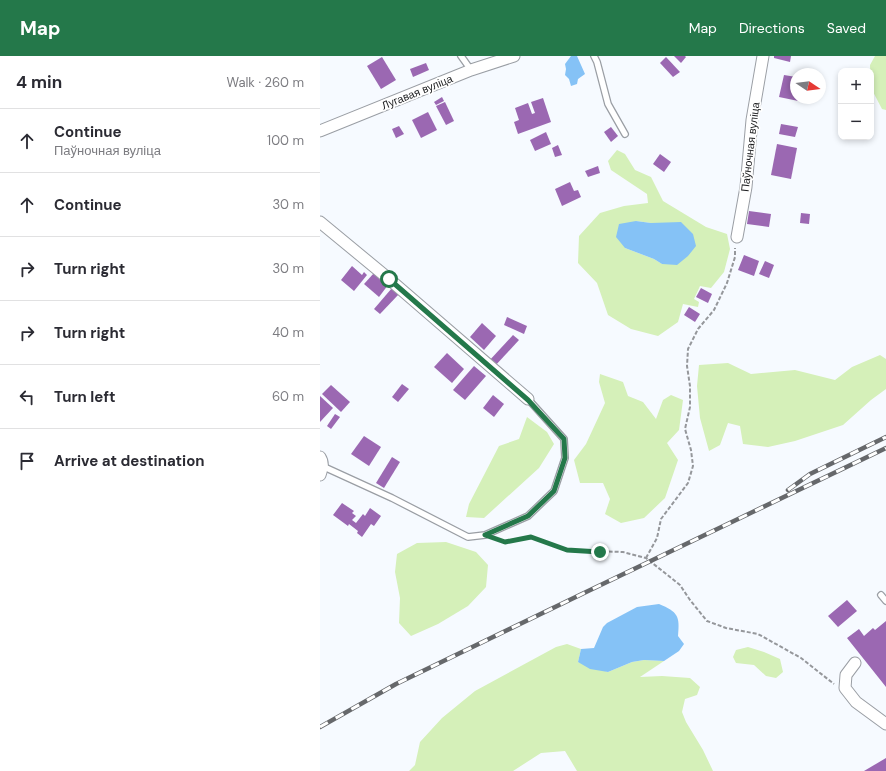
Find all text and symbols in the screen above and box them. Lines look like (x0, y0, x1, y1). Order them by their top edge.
text: Map (20, 16, 60, 41)
text: Map (689, 19, 717, 37)
text: Directions (739, 19, 805, 37)
text: Saved (827, 19, 866, 37)
north arrow (790, 68, 826, 104)
map controls (838, 68, 874, 140)
button: + (838, 68, 874, 104)
text: 4 min (16, 71, 62, 93)
street label: Лугавая вуліца (379, 71, 455, 113)
text: Walk · 260 m (226, 74, 304, 91)
street label: Паўночная вуліца (738, 100, 763, 193)
button: − (838, 104, 874, 140)
text: Continue (54, 122, 122, 142)
icon: ahead (16, 130, 38, 152)
text: 100 m (267, 132, 304, 149)
text: Паўночная вуліца (54, 142, 161, 159)
icon: ahead (16, 194, 38, 216)
text: Continue (54, 195, 122, 215)
text: 30 m (272, 196, 304, 213)
icon: right (16, 258, 38, 280)
text: Turn right (54, 259, 125, 279)
text: 30 m (272, 260, 304, 277)
route start (380, 270, 398, 288)
icon: right (16, 322, 38, 344)
text: Turn right (54, 323, 125, 343)
text: 40 m (272, 324, 304, 341)
icon: left (16, 386, 38, 408)
text: Turn left (54, 387, 115, 407)
text: 60 m (272, 388, 304, 405)
icon: arrive (16, 450, 38, 472)
text: Arrive at destination (54, 451, 205, 471)
route end (591, 543, 609, 561)

